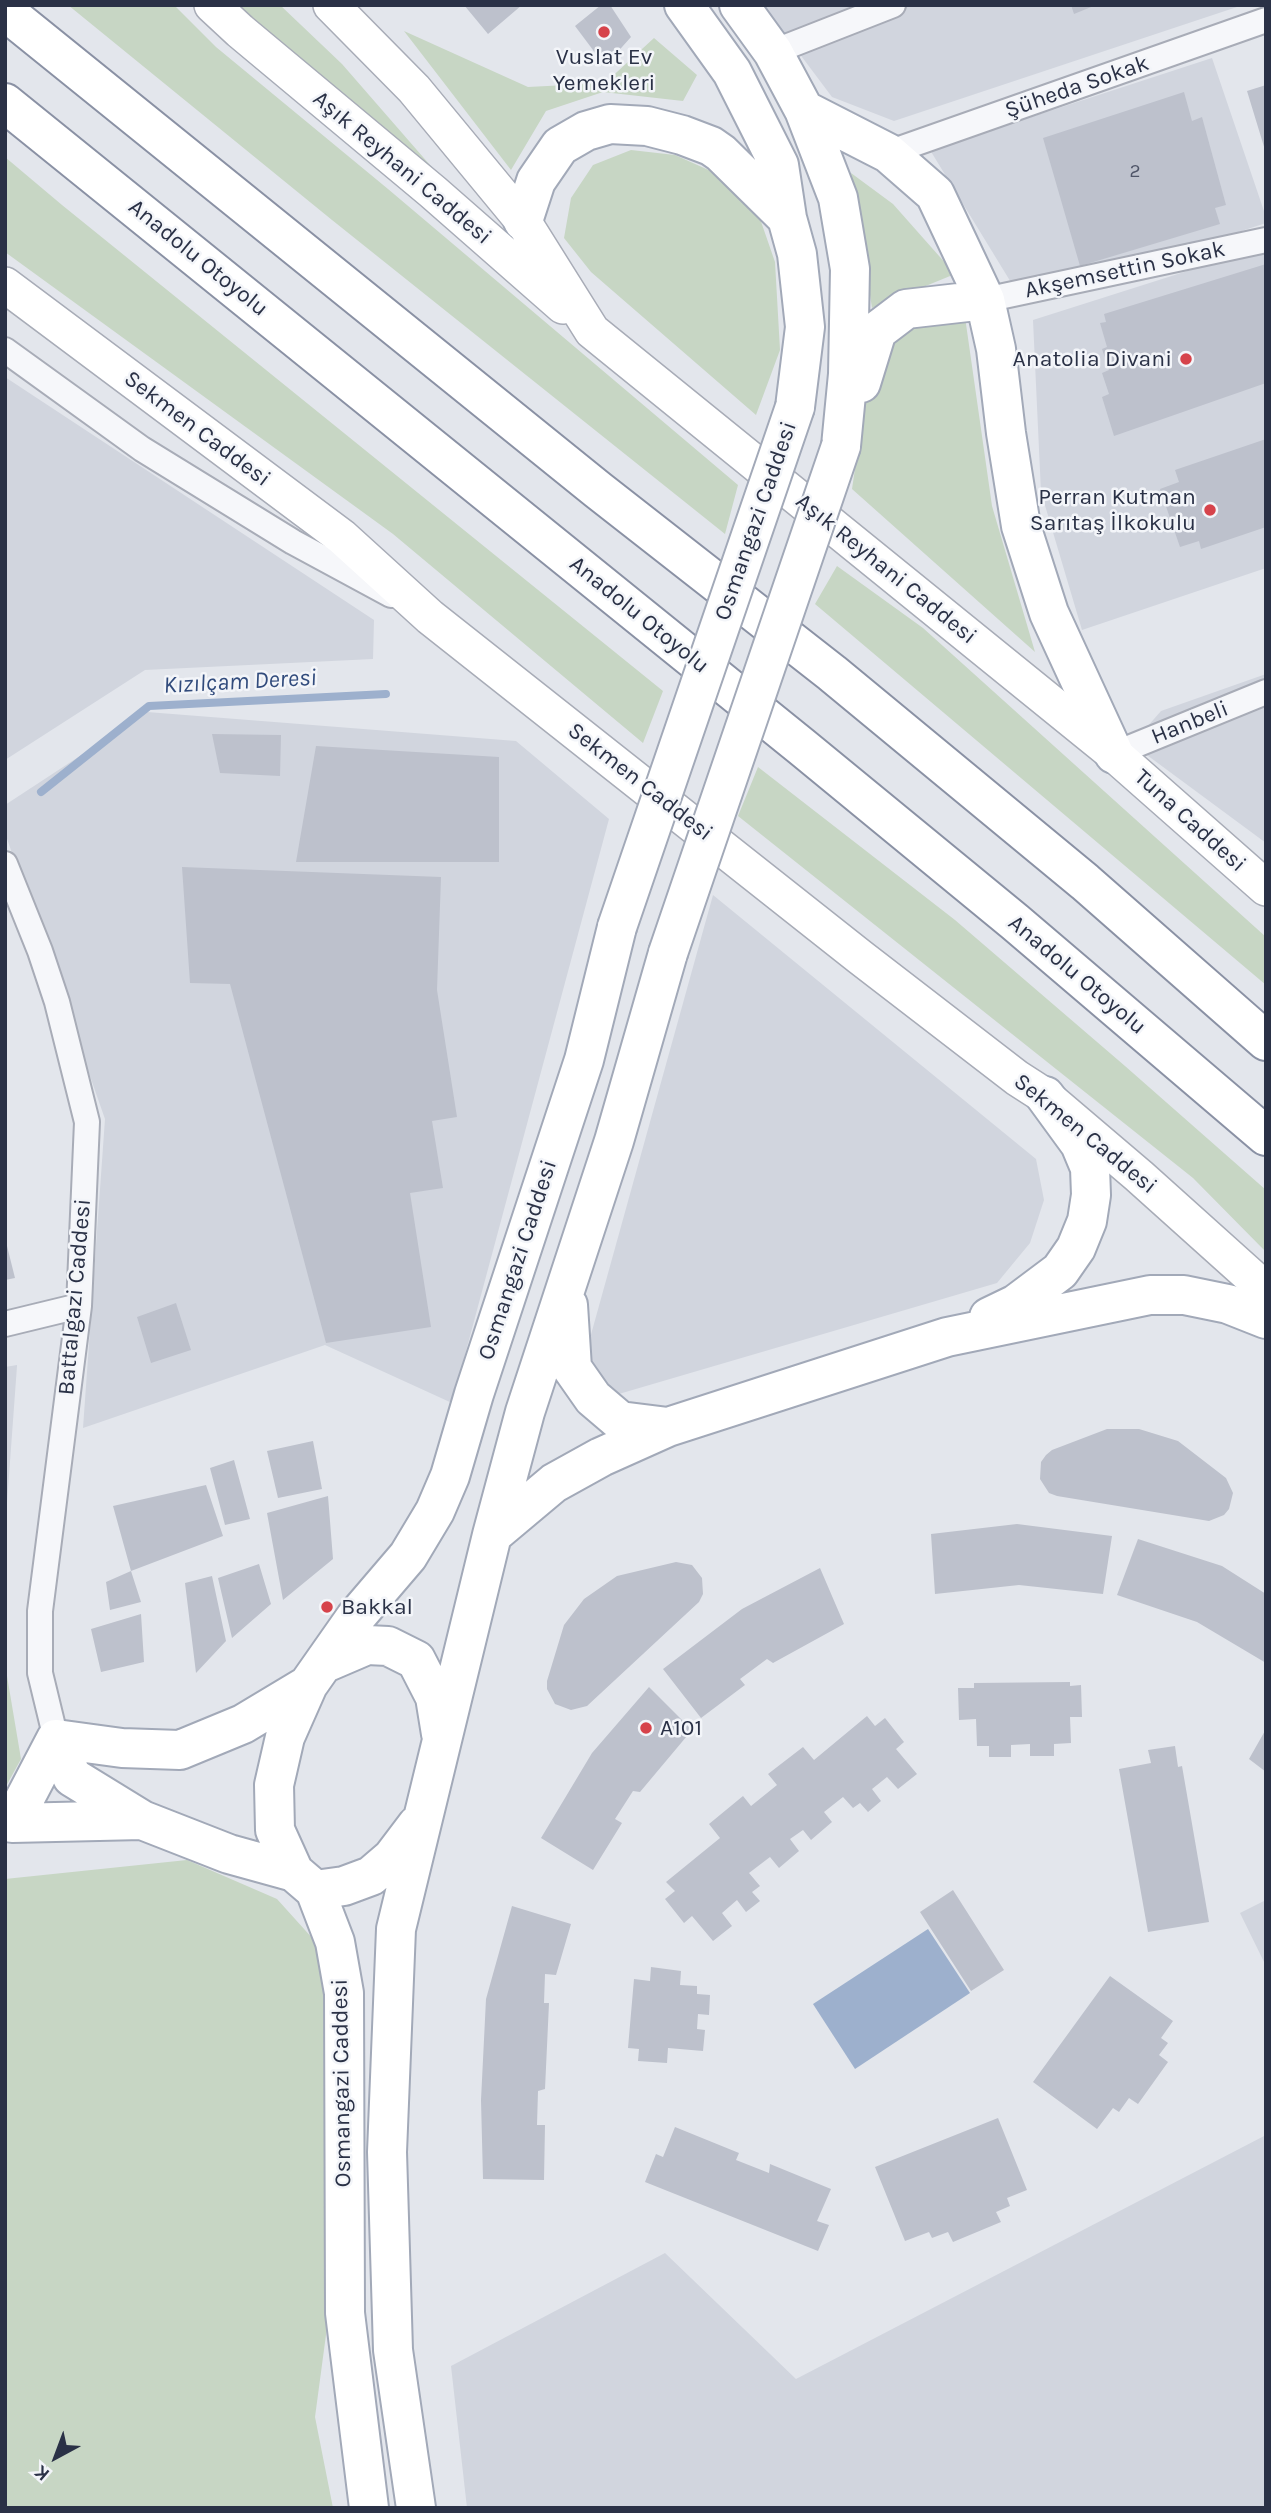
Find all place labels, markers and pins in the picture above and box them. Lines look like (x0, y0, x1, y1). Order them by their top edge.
marker: Vuslat Ev Yemekleri (596, 24, 612, 40)
place label: Vuslat Ev Yemekleri (553, 43, 655, 97)
place label: Anatolia Divani (1013, 345, 1172, 373)
marker: Anatolia Divani (1178, 351, 1194, 367)
place label: Perran Kutman Sarıtaş İlkokulu (1030, 483, 1196, 537)
marker: Perran Kutman Sarıtaş İlkokulu (1202, 502, 1218, 518)
place label: Bakkal (341, 1593, 413, 1621)
marker: Bakkal (319, 1599, 335, 1615)
place label: A101 (660, 1714, 702, 1742)
marker: A101 (638, 1720, 654, 1736)

